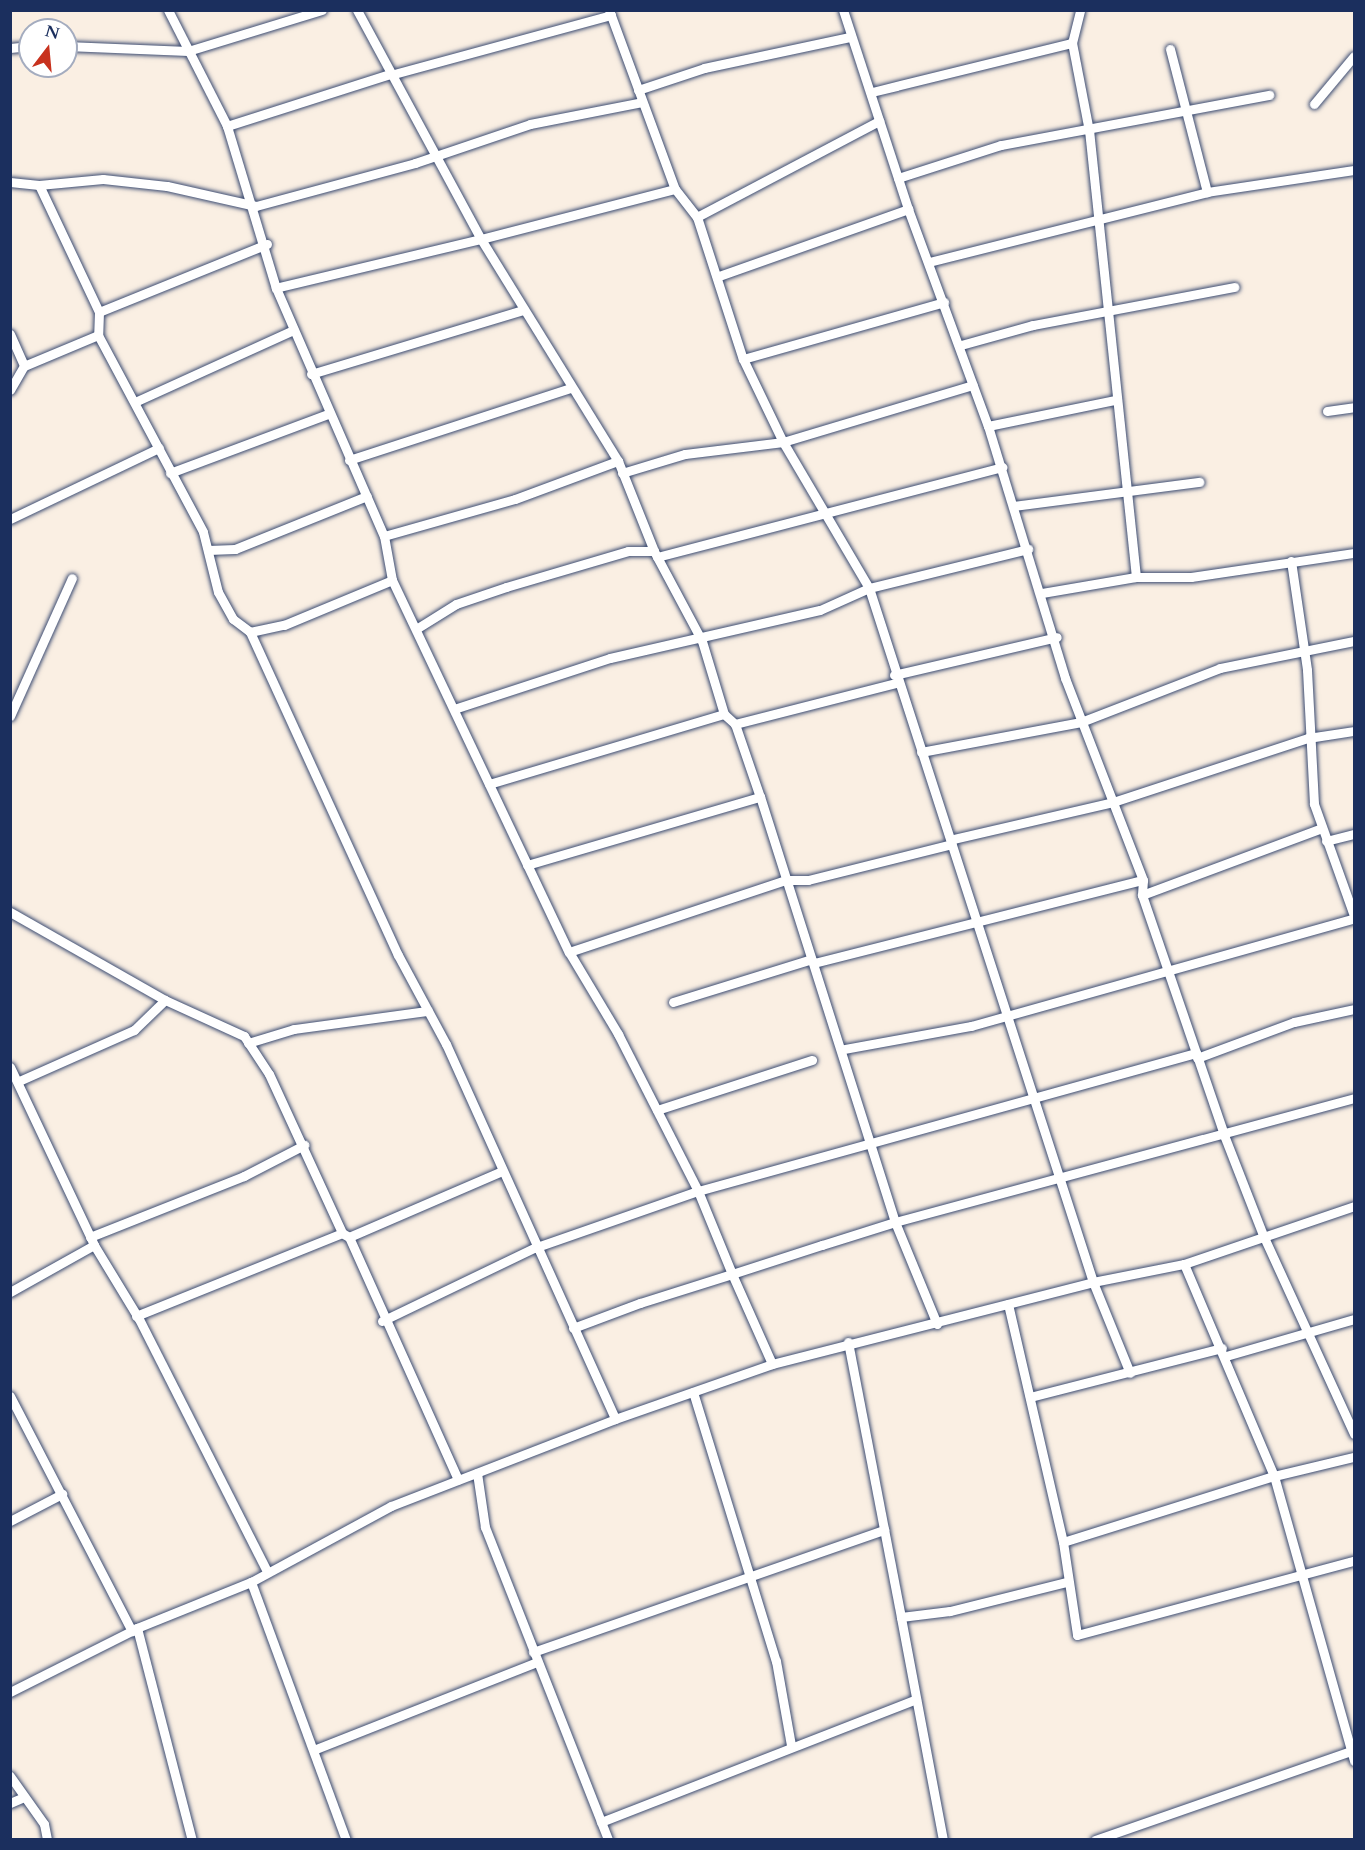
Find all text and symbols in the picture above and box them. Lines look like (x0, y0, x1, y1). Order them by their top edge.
north arrow (18, 18, 78, 78)
text: N (43, 20, 62, 45)

